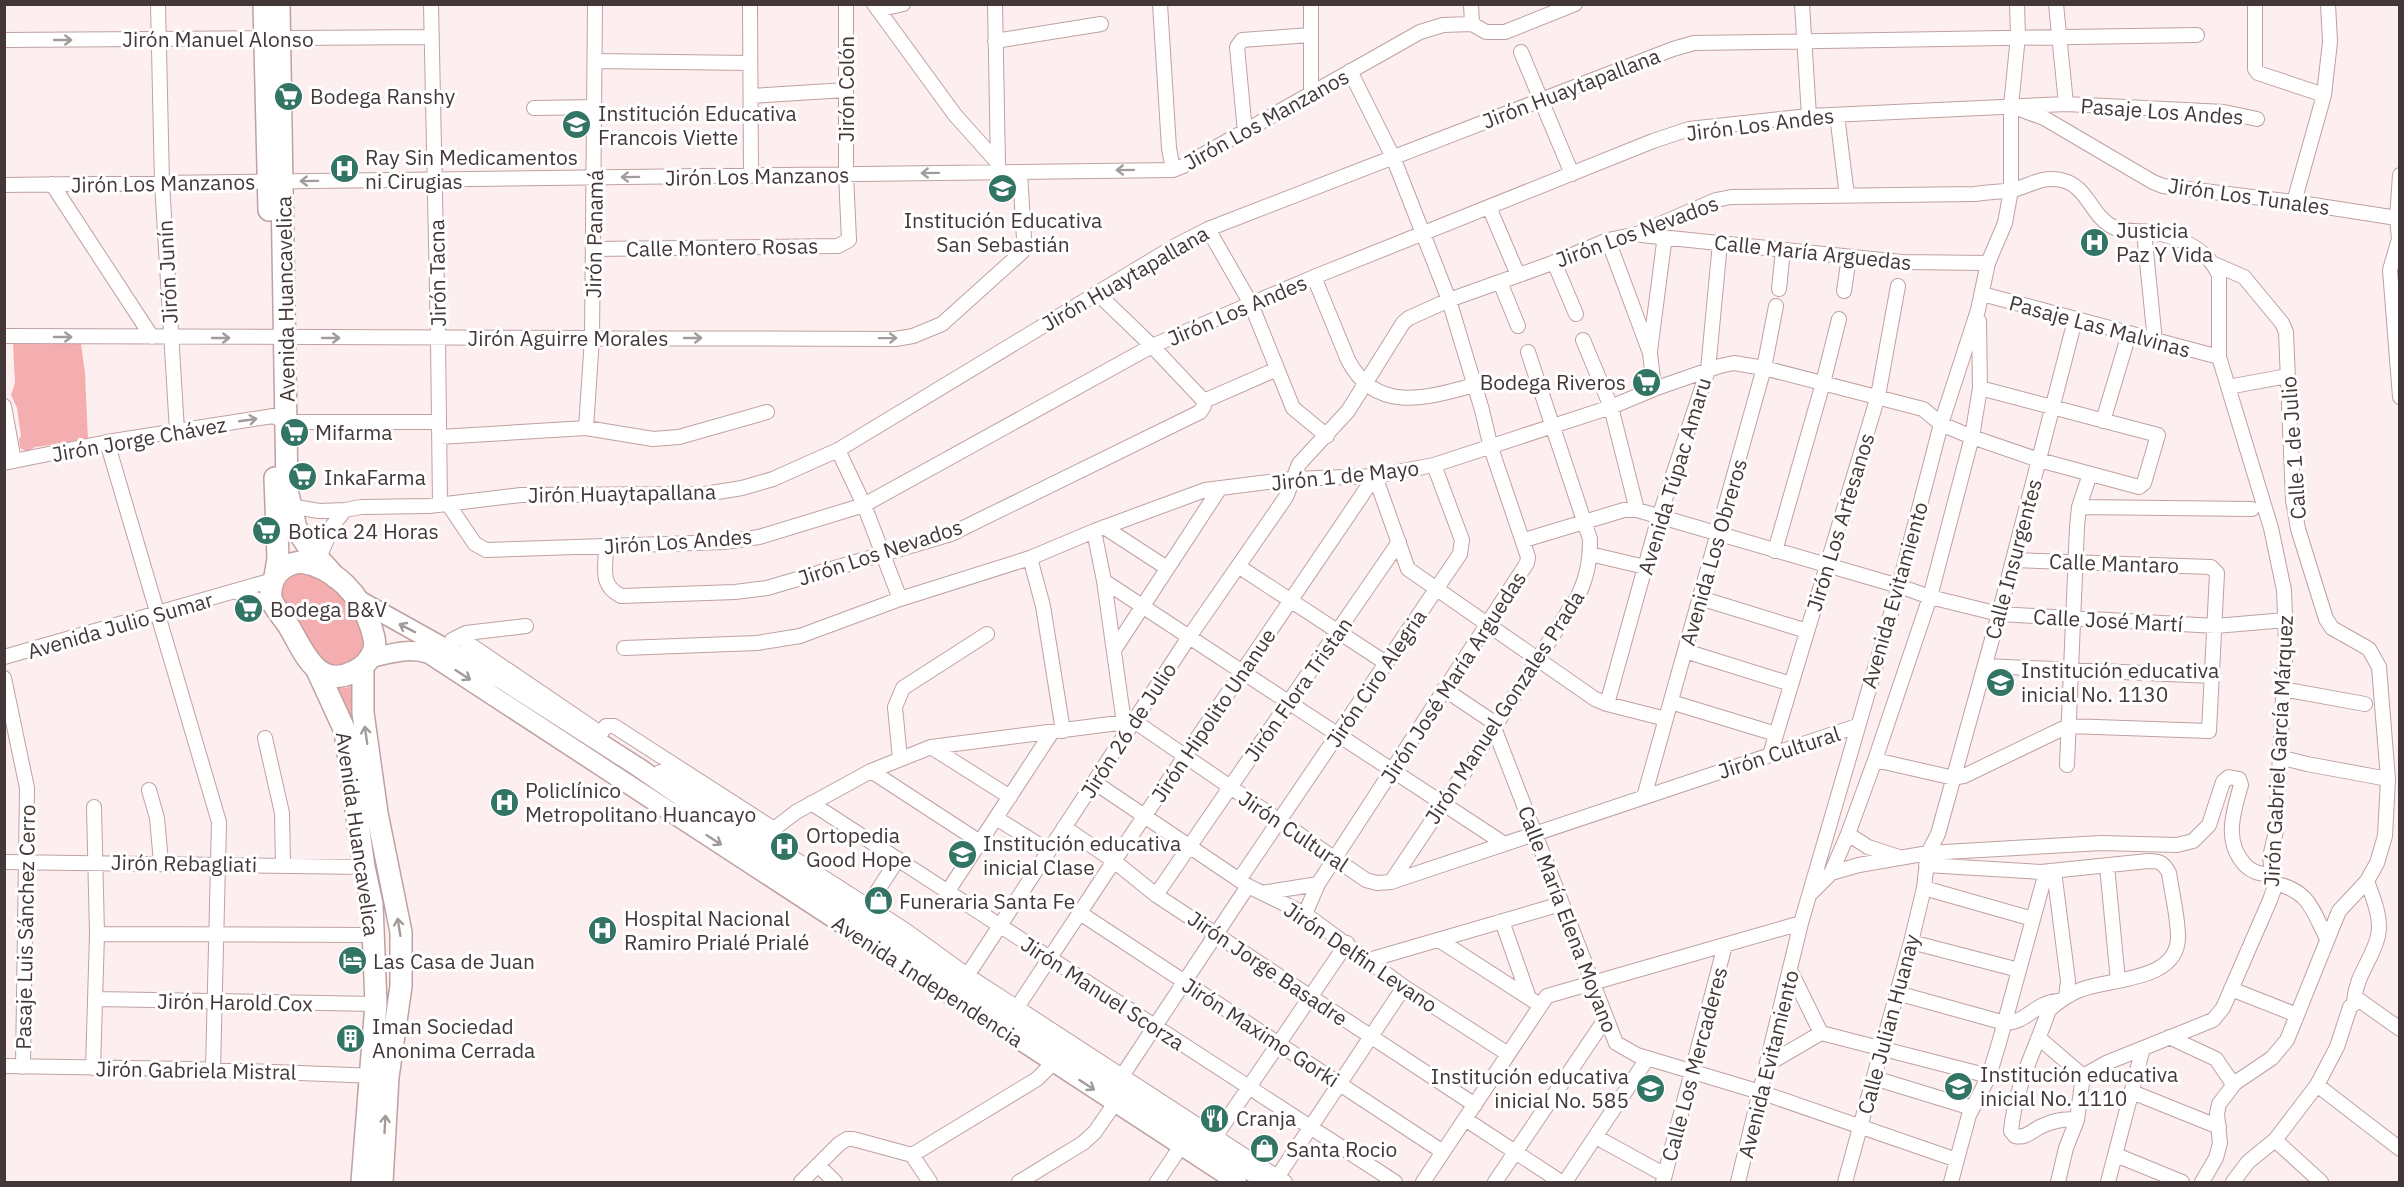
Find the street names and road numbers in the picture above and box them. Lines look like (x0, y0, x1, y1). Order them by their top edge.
street label: Jirón Manuel Alonso (122, 25, 314, 53)
street label: Jirón Colón (832, 36, 860, 142)
street label: Jirón Huaytapallana (1478, 41, 1664, 135)
street label: Jirón Los Manzanos (1179, 62, 1353, 176)
street label: Pasaje Los Andes (2079, 91, 2245, 131)
street label: Jirón Los Andes (1684, 101, 1836, 147)
street label: Jirón Los Manzanos (665, 160, 849, 192)
street label: Jirón Los Manzanos (71, 167, 255, 199)
street label: Jirón Panamá (579, 169, 609, 299)
street label: Jirón Los Tunales (2166, 171, 2332, 221)
street label: Jirón Los Nevados (1552, 189, 1722, 273)
street label: Avenida Huancavelica (269, 196, 301, 402)
street label: Jirón Junín (150, 219, 184, 325)
street label: Jirón Tacna (422, 219, 452, 327)
street label: Jirón Huaytapallana (1036, 219, 1214, 337)
street label: Calle María Arguedas (1713, 228, 1913, 276)
street label: Calle Montero Rosas (626, 231, 818, 263)
street label: Jirón Los Andes (1163, 268, 1311, 352)
street label: Pasaje Las Malvinas (2006, 288, 2194, 364)
street label: Jirón Aguirre Morales (468, 324, 668, 352)
street label: Avenida Túpac Amaru (1631, 374, 1717, 578)
street label: Calle 1 de Julio (2274, 375, 2312, 521)
street label: Jirón Jorge Chávez (50, 410, 229, 468)
street label: Jirón Los Artesanos (1800, 430, 1880, 614)
street label: Jirón 1 de Mayo (1270, 453, 1420, 497)
street label: Avenida Los Obreros (1673, 455, 1753, 649)
street label: Calle Insurgentes (1978, 476, 2048, 642)
street label: Jirón Huaytapallana (528, 477, 716, 509)
street label: Avenida Evitamiento (1854, 498, 1934, 692)
street label: Jirón Los Nevados (794, 512, 966, 592)
street label: Jirón Los Andes (603, 522, 753, 560)
street label: Calle Mantaro (2048, 547, 2180, 579)
street label: Jirón José María Arguedas (1374, 566, 1532, 788)
street label: Avenida Julio Sumar (24, 585, 216, 665)
street label: Jirón Manuel Gonzales Prada (1418, 585, 1590, 829)
street label: Calle José Martí (2032, 602, 2184, 638)
street label: Jirón Ciro Alegria (1319, 604, 1433, 752)
street label: Jirón Flora Tristan (1238, 611, 1358, 767)
street label: Jirón Gabriel García Márquez (2257, 614, 2299, 887)
street label: Jirón Hipolito Unanue (1144, 623, 1282, 807)
street label: Jirón 26 de Julio (1074, 657, 1182, 803)
street label: Jirón Cultural (1714, 719, 1844, 785)
street label: Avenida Huancavelica (330, 730, 386, 938)
street label: Jirón Cultural (1234, 784, 1355, 878)
street label: Calle María Elena Moyano (1512, 802, 1624, 1036)
street label: Pasaje Luis Sánchez Cerro (9, 804, 41, 1050)
street label: Jirón Rebagliati (111, 848, 257, 878)
street label: Jirón Delfin Levano (1279, 895, 1443, 1019)
street label: Jirón Jorge Basadre (1183, 904, 1353, 1032)
street label: Avenida Independencia (827, 909, 1029, 1053)
street label: Jirón Manuel Scorza (1016, 930, 1190, 1056)
street label: Calle Julian Huanay (1851, 930, 1926, 1117)
street label: Calle Los Mercaderes (1655, 964, 1733, 1164)
street label: Avenida Evitamiento (1731, 967, 1805, 1161)
street label: Jirón Maximo Gorki (1177, 971, 1345, 1093)
street label: Jirón Harold Cox (157, 987, 313, 1017)
street label: Jirón Gabriela Mistral (95, 1054, 297, 1086)

